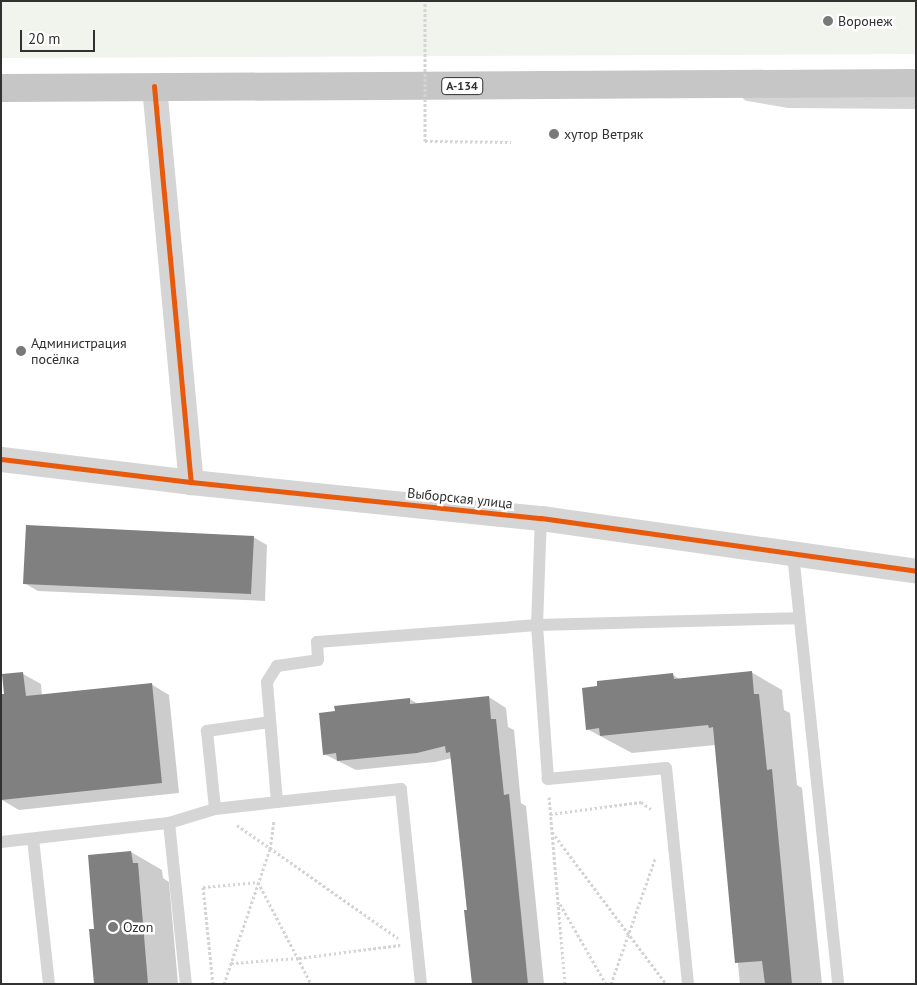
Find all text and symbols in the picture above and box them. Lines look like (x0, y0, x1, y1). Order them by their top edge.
place label: Воронеж (838, 13, 893, 29)
marker: Воронеж (822, 15, 834, 27)
scale bar (22, 20, 98, 52)
text: 20 m (28, 29, 61, 48)
road number: А-134 (441, 76, 483, 95)
place label: хутор Ветряк (564, 126, 644, 142)
marker: хутор Ветряк (548, 128, 560, 140)
place label: Администрация посёлка (31, 335, 127, 368)
marker: Администрация посёлка (15, 345, 27, 357)
street label: Выборская улица (406, 484, 514, 512)
place label: Ozon (123, 919, 153, 935)
marker: Ozon (107, 921, 119, 933)

